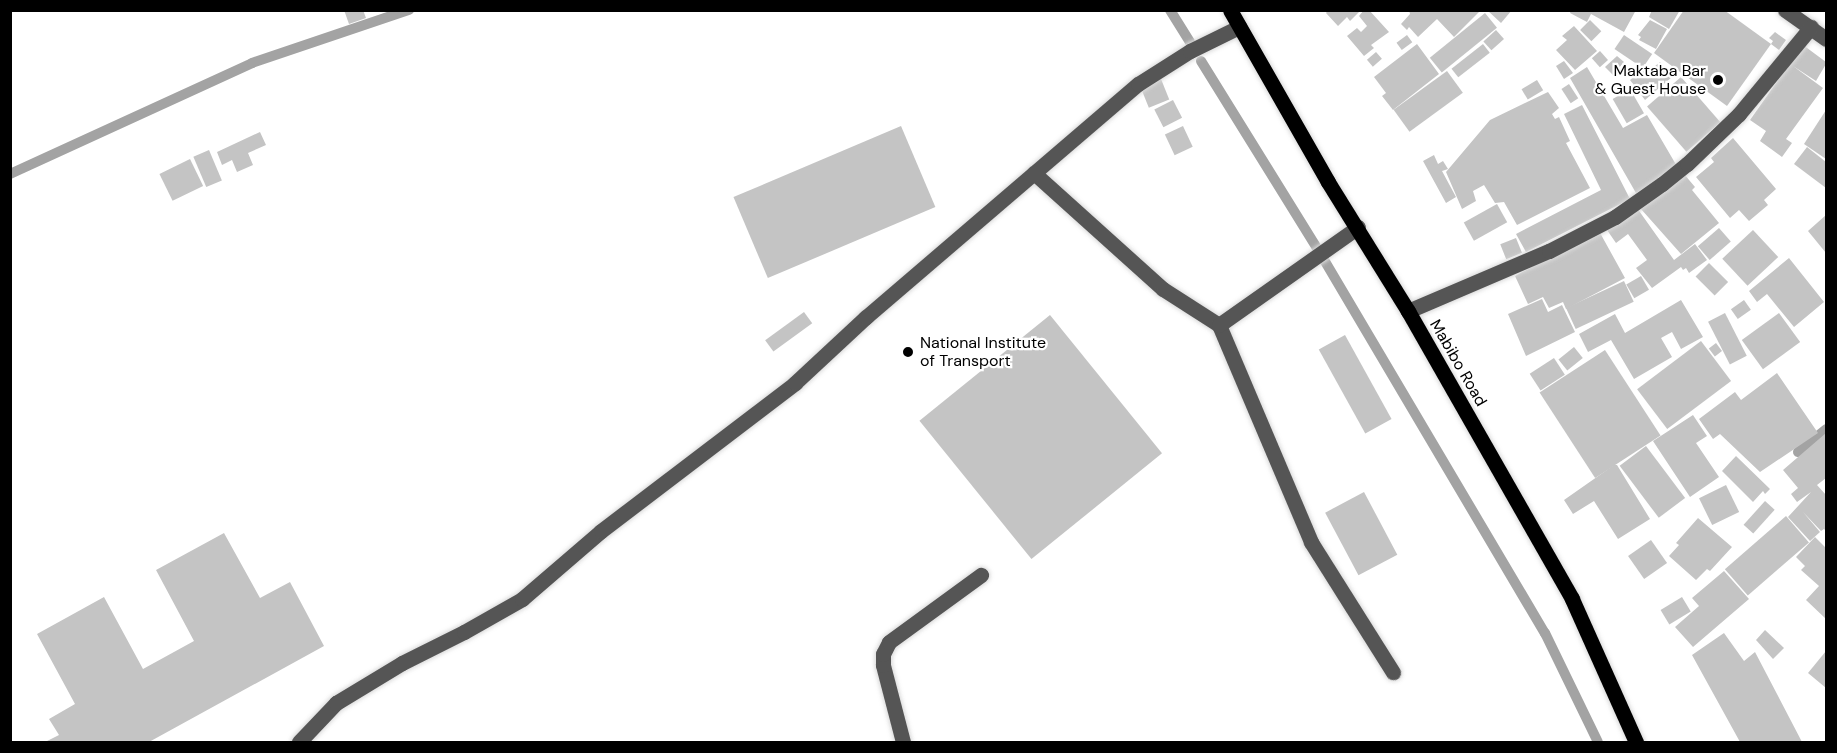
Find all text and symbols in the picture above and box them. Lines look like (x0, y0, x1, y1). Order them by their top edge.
place label: Maktaba Bar & Guest House (1595, 61, 1706, 99)
marker: Maktaba Bar & Guest House (1711, 73, 1725, 87)
street label: Mabibo Road (1425, 316, 1491, 410)
place label: National Institute of Transport (920, 333, 1046, 371)
marker: National Institute of Transport (901, 345, 915, 359)

